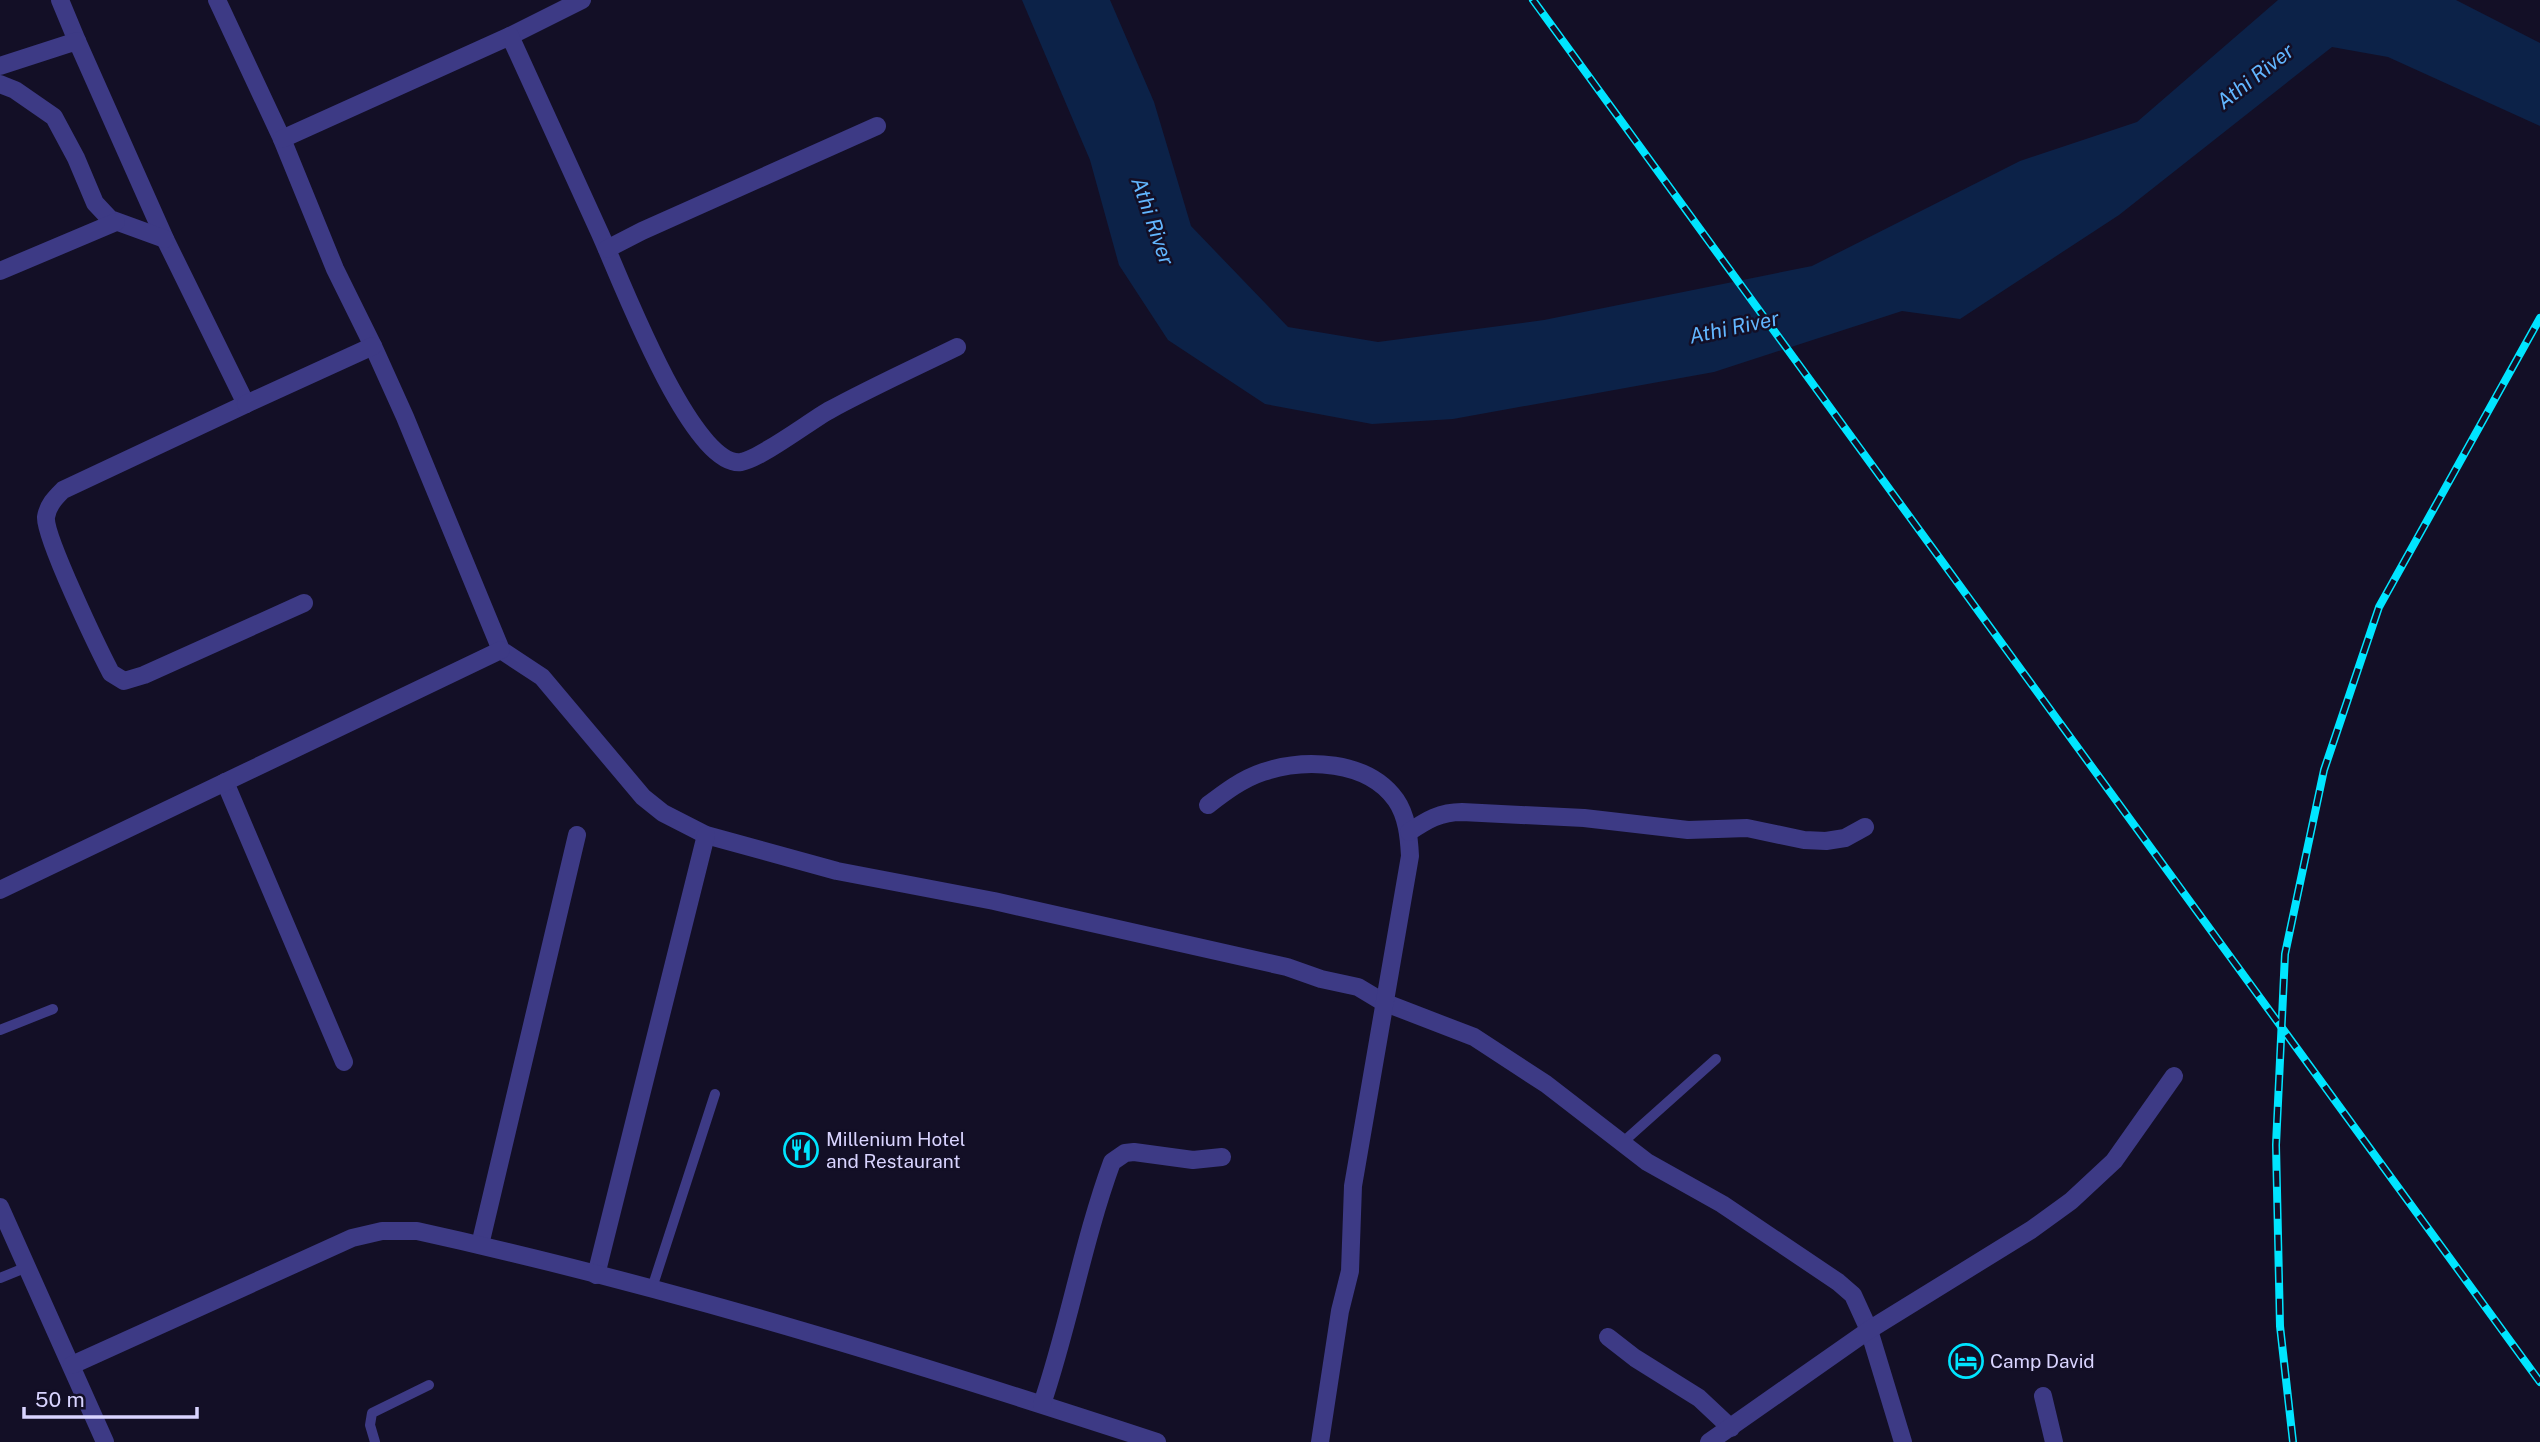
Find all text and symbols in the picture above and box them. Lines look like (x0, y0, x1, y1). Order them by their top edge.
water label: Athi River (2211, 37, 2299, 114)
water label: Athi River (1126, 174, 1180, 269)
water label: Athi River (1687, 305, 1782, 349)
place label: Millenium Hotel and Restaurant (826, 1128, 965, 1172)
restaurant icon: Millenium Hotel and Restaurant (782, 1131, 820, 1169)
hotel icon: Camp David (1947, 1342, 1985, 1380)
place label: Camp David (1990, 1350, 2095, 1372)
scale bar (24, 1376, 198, 1420)
text: 50 m (35, 1387, 85, 1412)

